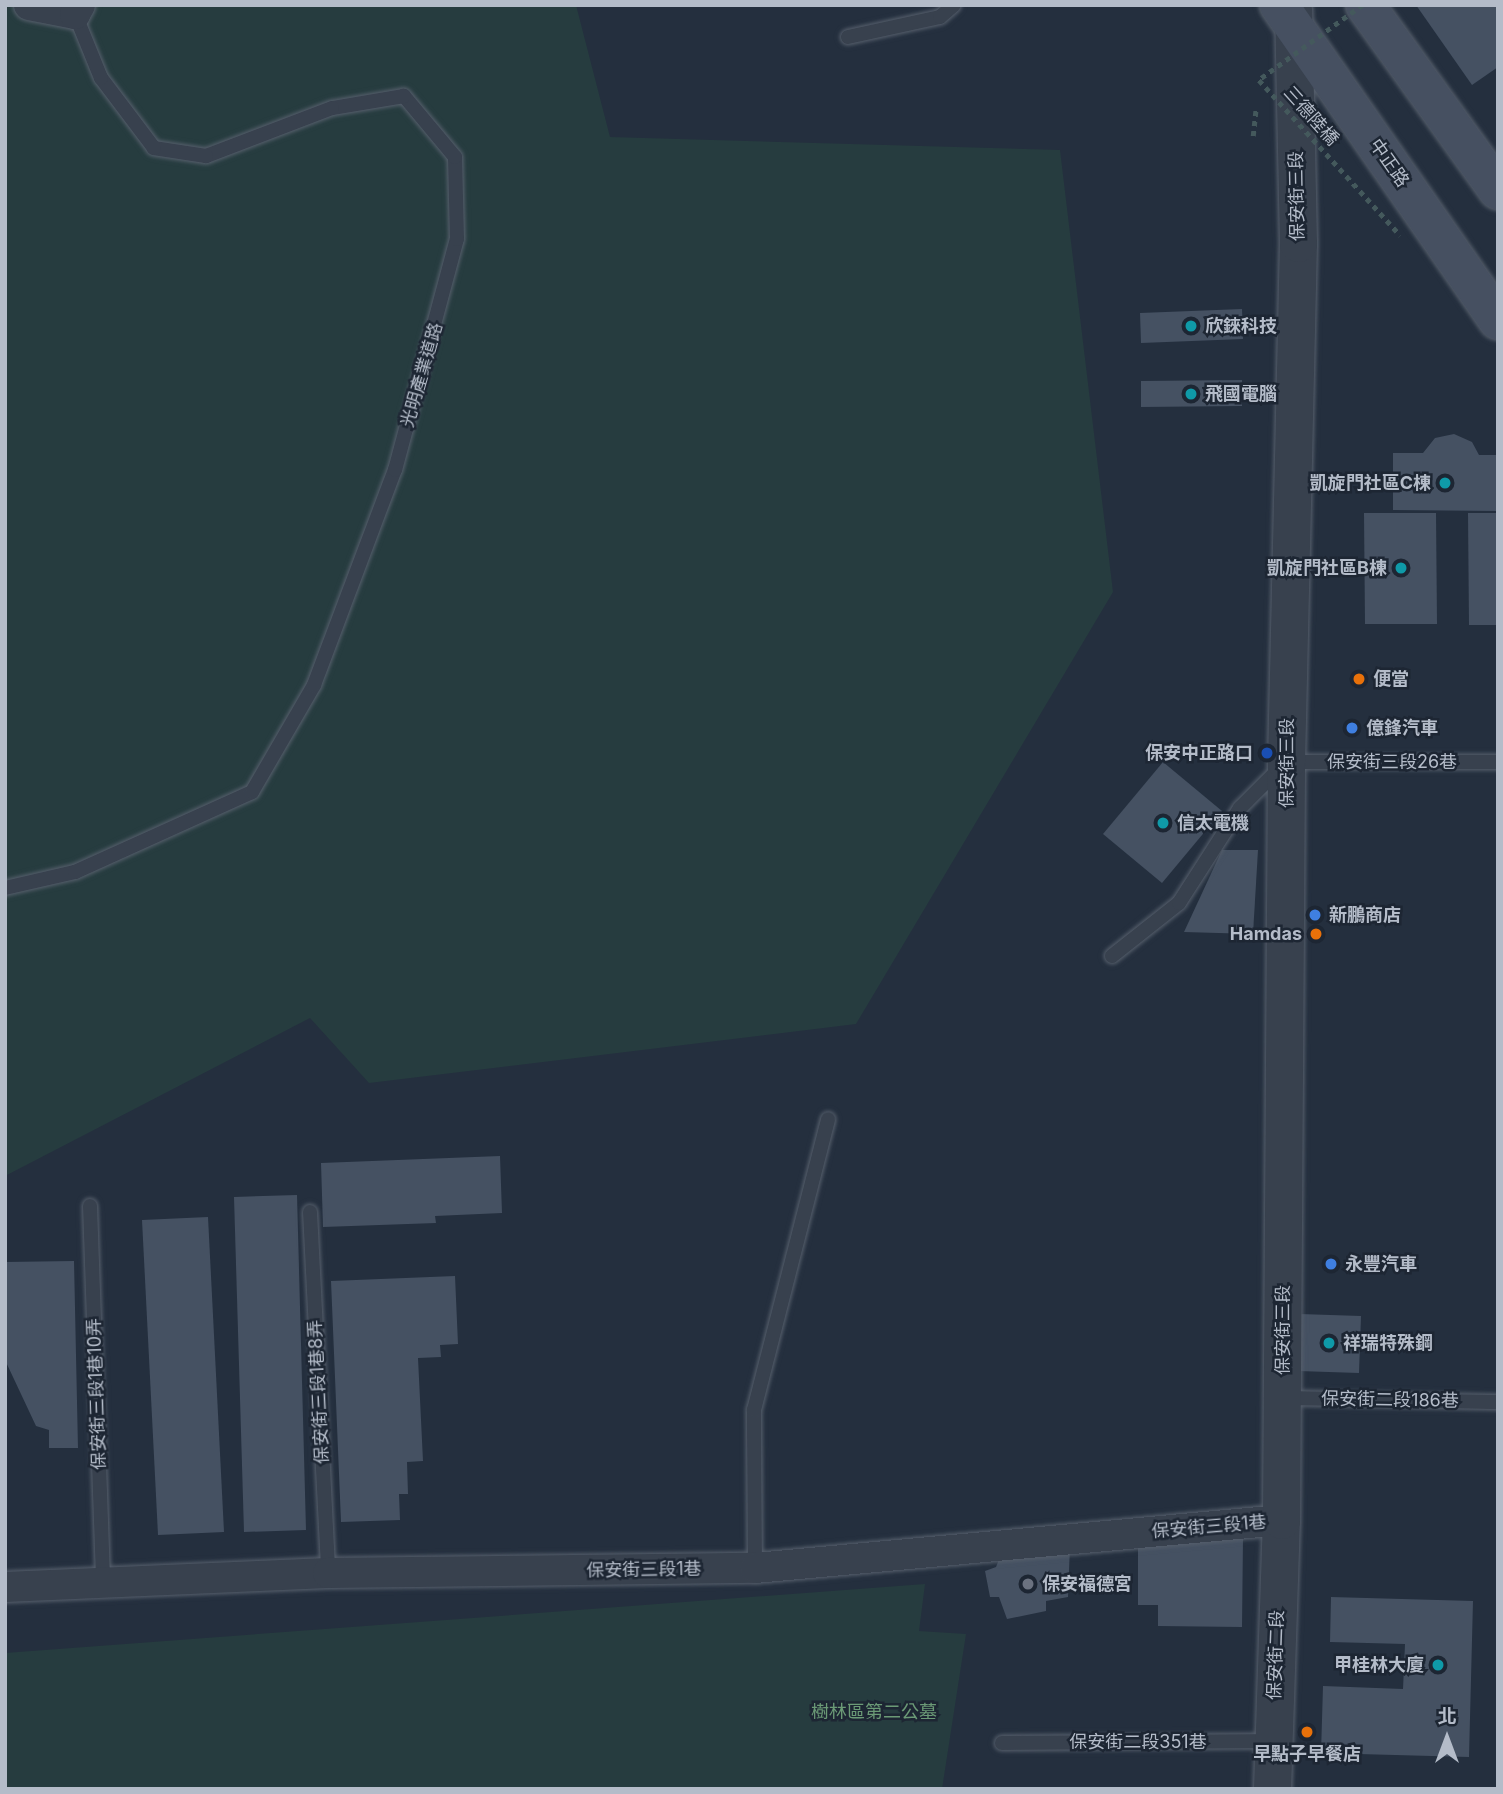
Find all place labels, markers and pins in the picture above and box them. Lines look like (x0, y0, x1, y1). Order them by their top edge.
place label: 欣錸科技 (1205, 315, 1277, 337)
marker: 欣錸科技 (1183, 318, 1199, 334)
place label: 飛國電腦 (1205, 383, 1277, 405)
marker: 飛國電腦 (1183, 386, 1199, 402)
place label: 凱旋門社區C棟 (1310, 472, 1431, 494)
marker: 凱旋門社區C棟 (1437, 475, 1453, 491)
place label: 凱旋門社區B棟 (1267, 557, 1387, 579)
marker: 凱旋門社區B棟 (1393, 560, 1409, 576)
place label: 便當 (1373, 668, 1409, 690)
marker: 便當 (1351, 671, 1367, 687)
place label: 億鋒汽車 (1366, 717, 1438, 739)
marker: 億鋒汽車 (1344, 720, 1360, 736)
place label: 保安中正路口 (1145, 742, 1253, 764)
marker: 保安中正路口 (1259, 745, 1275, 761)
place label: 信太電機 (1177, 812, 1249, 834)
marker: 信太電機 (1155, 815, 1171, 831)
place label: 新鵬商店 (1329, 904, 1401, 926)
marker: 新鵬商店 (1307, 907, 1323, 923)
place label: Hamdas (1230, 923, 1302, 945)
marker: Hamdas (1308, 926, 1324, 942)
place label: 永豐汽車 (1345, 1253, 1417, 1275)
marker: 永豐汽車 (1323, 1256, 1339, 1272)
place label: 祥瑞特殊鋼 (1343, 1332, 1433, 1354)
marker: 祥瑞特殊鋼 (1321, 1335, 1337, 1351)
place label: 保安福德宮 (1042, 1573, 1132, 1595)
marker: 保安福德宮 (1020, 1576, 1036, 1592)
place label: 甲桂林大廈 (1334, 1654, 1424, 1676)
marker: 甲桂林大廈 (1430, 1657, 1446, 1673)
marker: 早點子早餐店 (1299, 1724, 1315, 1740)
place label: 早點子早餐店 (1253, 1743, 1361, 1765)

